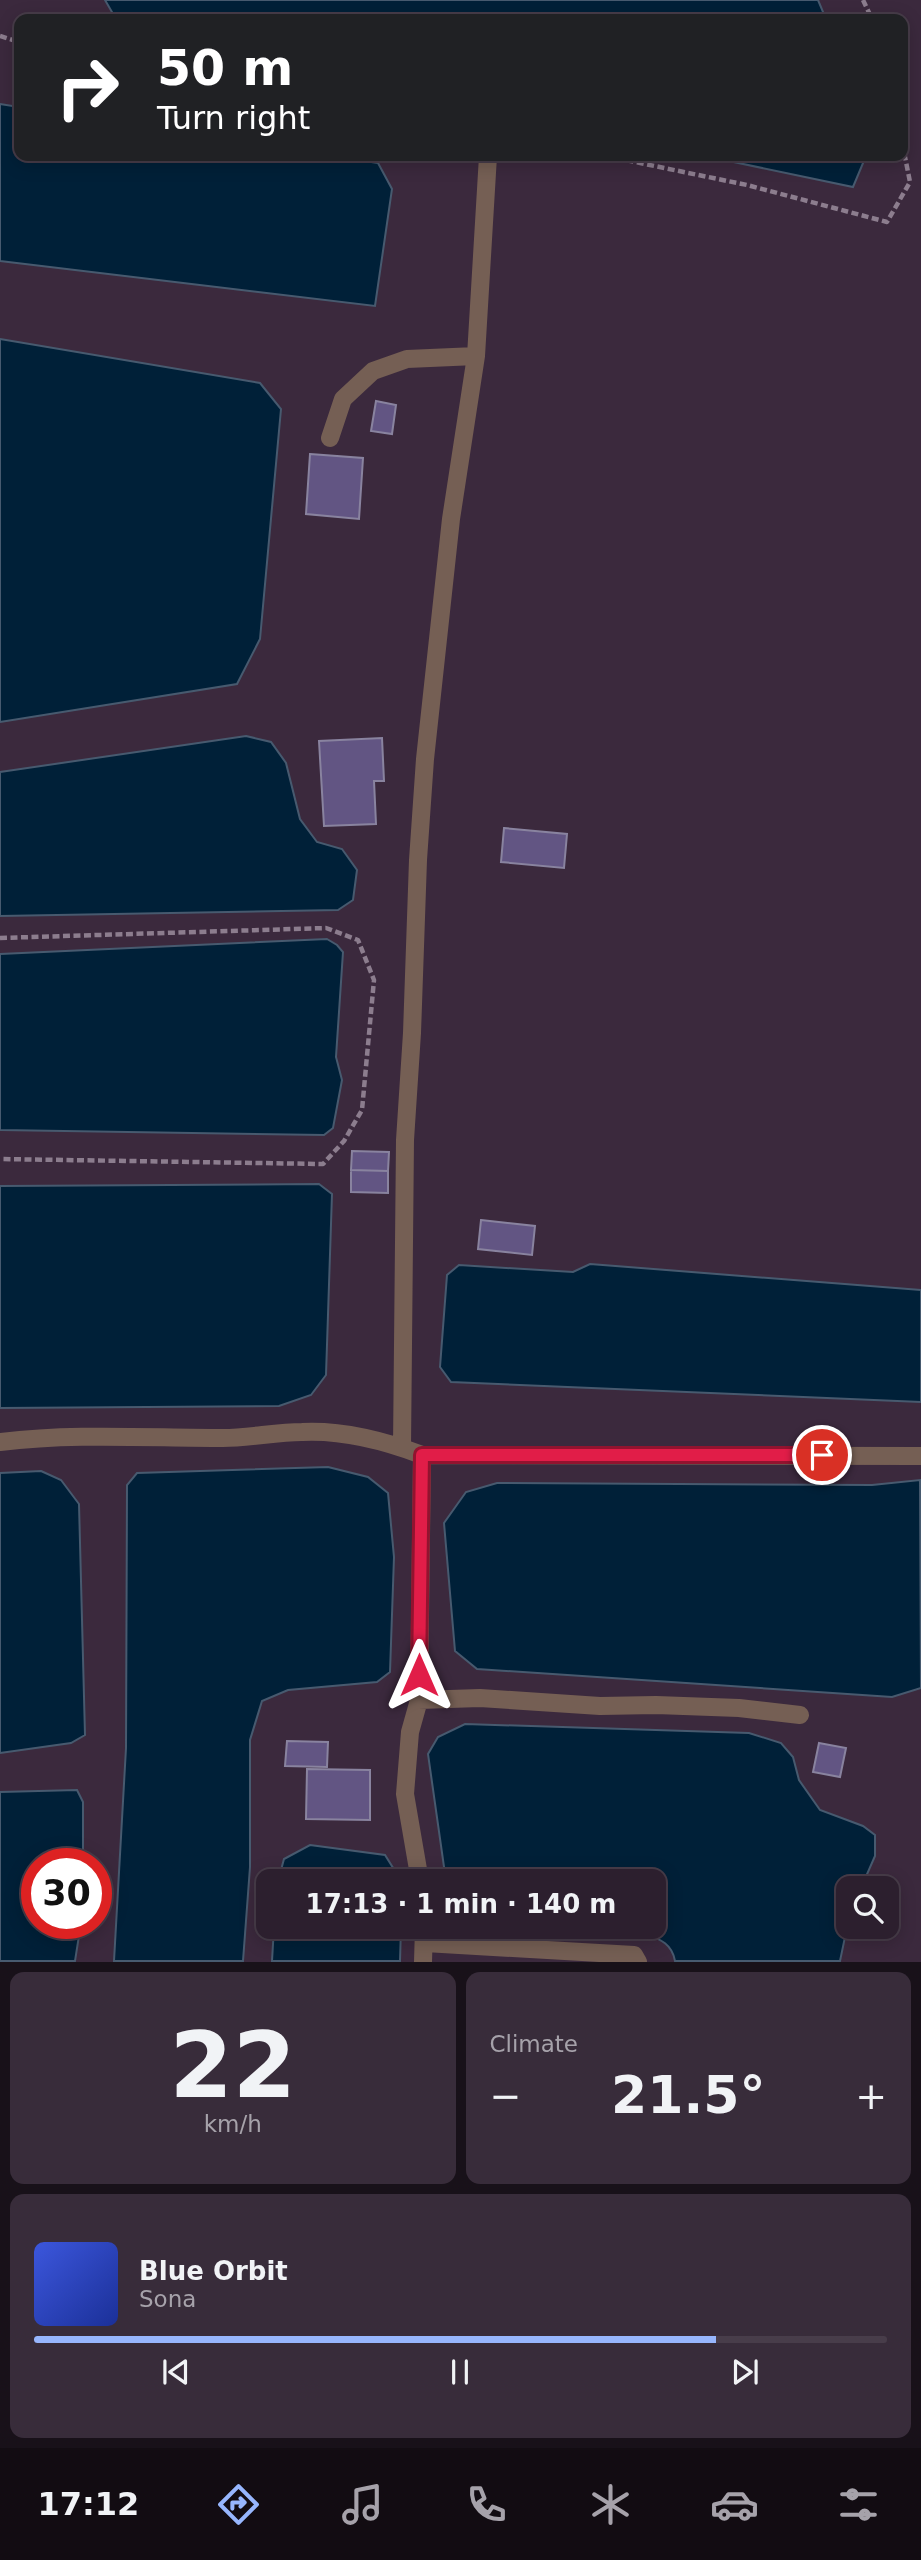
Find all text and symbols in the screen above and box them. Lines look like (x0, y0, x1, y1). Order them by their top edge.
text: 50 m (157, 40, 293, 97)
icon: right (42, 42, 133, 133)
text: Turn right (157, 99, 310, 137)
pin (792, 1425, 852, 1485)
icon: arrive (803, 1436, 841, 1474)
position arrow (382, 1638, 456, 1712)
speed limit sign: 30 (21, 1848, 112, 1939)
map controls (836, 1876, 899, 1939)
button: search (836, 1876, 899, 1939)
text: 17:13 · 1 min · 140 m (306, 1889, 616, 1919)
text: 22 (169, 2013, 296, 2118)
text: Climate (490, 2031, 578, 2057)
text: 21.5° (611, 2065, 765, 2125)
text: − (490, 2074, 521, 2118)
text: + (855, 2074, 887, 2118)
text: km/h (204, 2111, 262, 2137)
text: Blue Orbit (139, 2256, 288, 2286)
text: Sona (139, 2286, 196, 2312)
icon: previous (157, 2353, 195, 2391)
icon: pause (441, 2353, 479, 2391)
icon: next (726, 2353, 764, 2391)
icon: directions (214, 2480, 263, 2529)
icon: music (338, 2480, 387, 2529)
icon: phone (462, 2480, 511, 2529)
icon: climate (586, 2480, 635, 2529)
icon: car (710, 2480, 759, 2529)
icon: filters (834, 2480, 883, 2529)
text: 17:12 (38, 2485, 139, 2523)

